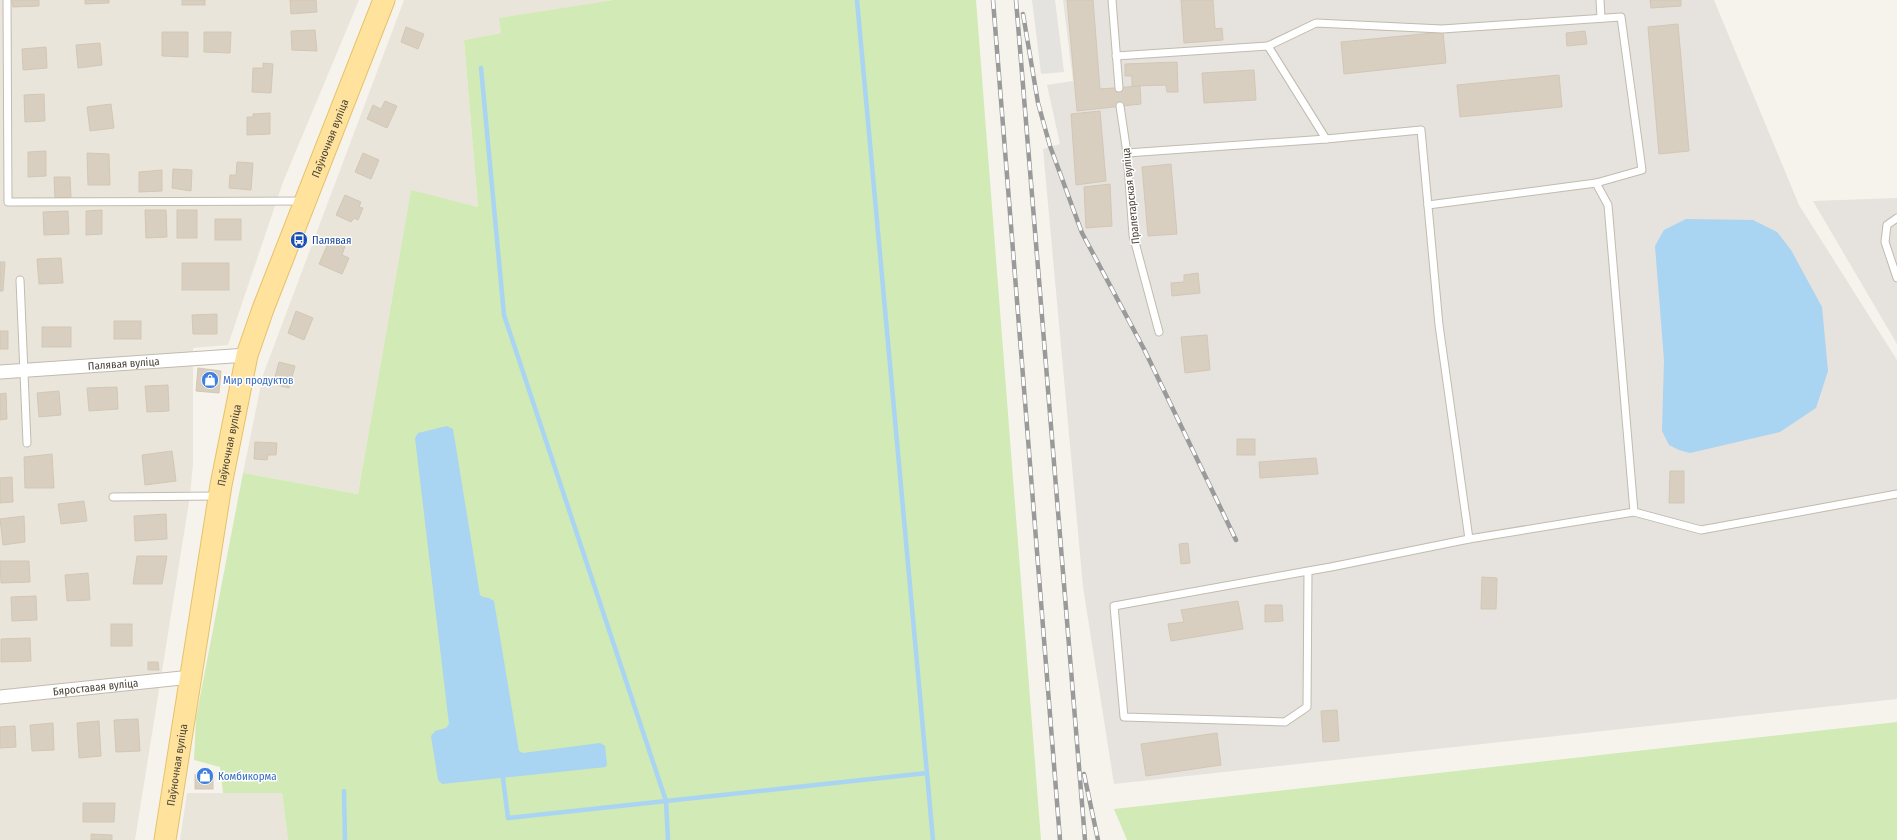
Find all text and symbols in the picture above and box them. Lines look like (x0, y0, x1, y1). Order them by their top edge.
street label: Паўночная вуліца (309, 97, 351, 179)
street label: Пралетарская вуліца (1119, 147, 1143, 245)
bus stop icon: Палявая (289, 230, 309, 250)
place label: Палявая (312, 234, 351, 247)
street label: Палявая вуліца (87, 355, 160, 372)
shop icon: Мир продуктов (200, 370, 220, 390)
place label: Мир продуктов (223, 374, 294, 387)
street label: Паўночная вуліца (214, 403, 243, 487)
street label: Бяроставая вуліца (52, 676, 139, 698)
street label: Паўночная вуліца (164, 723, 190, 807)
shop icon: Комбикорма (195, 766, 215, 786)
place label: Комбикорма (218, 770, 277, 783)

